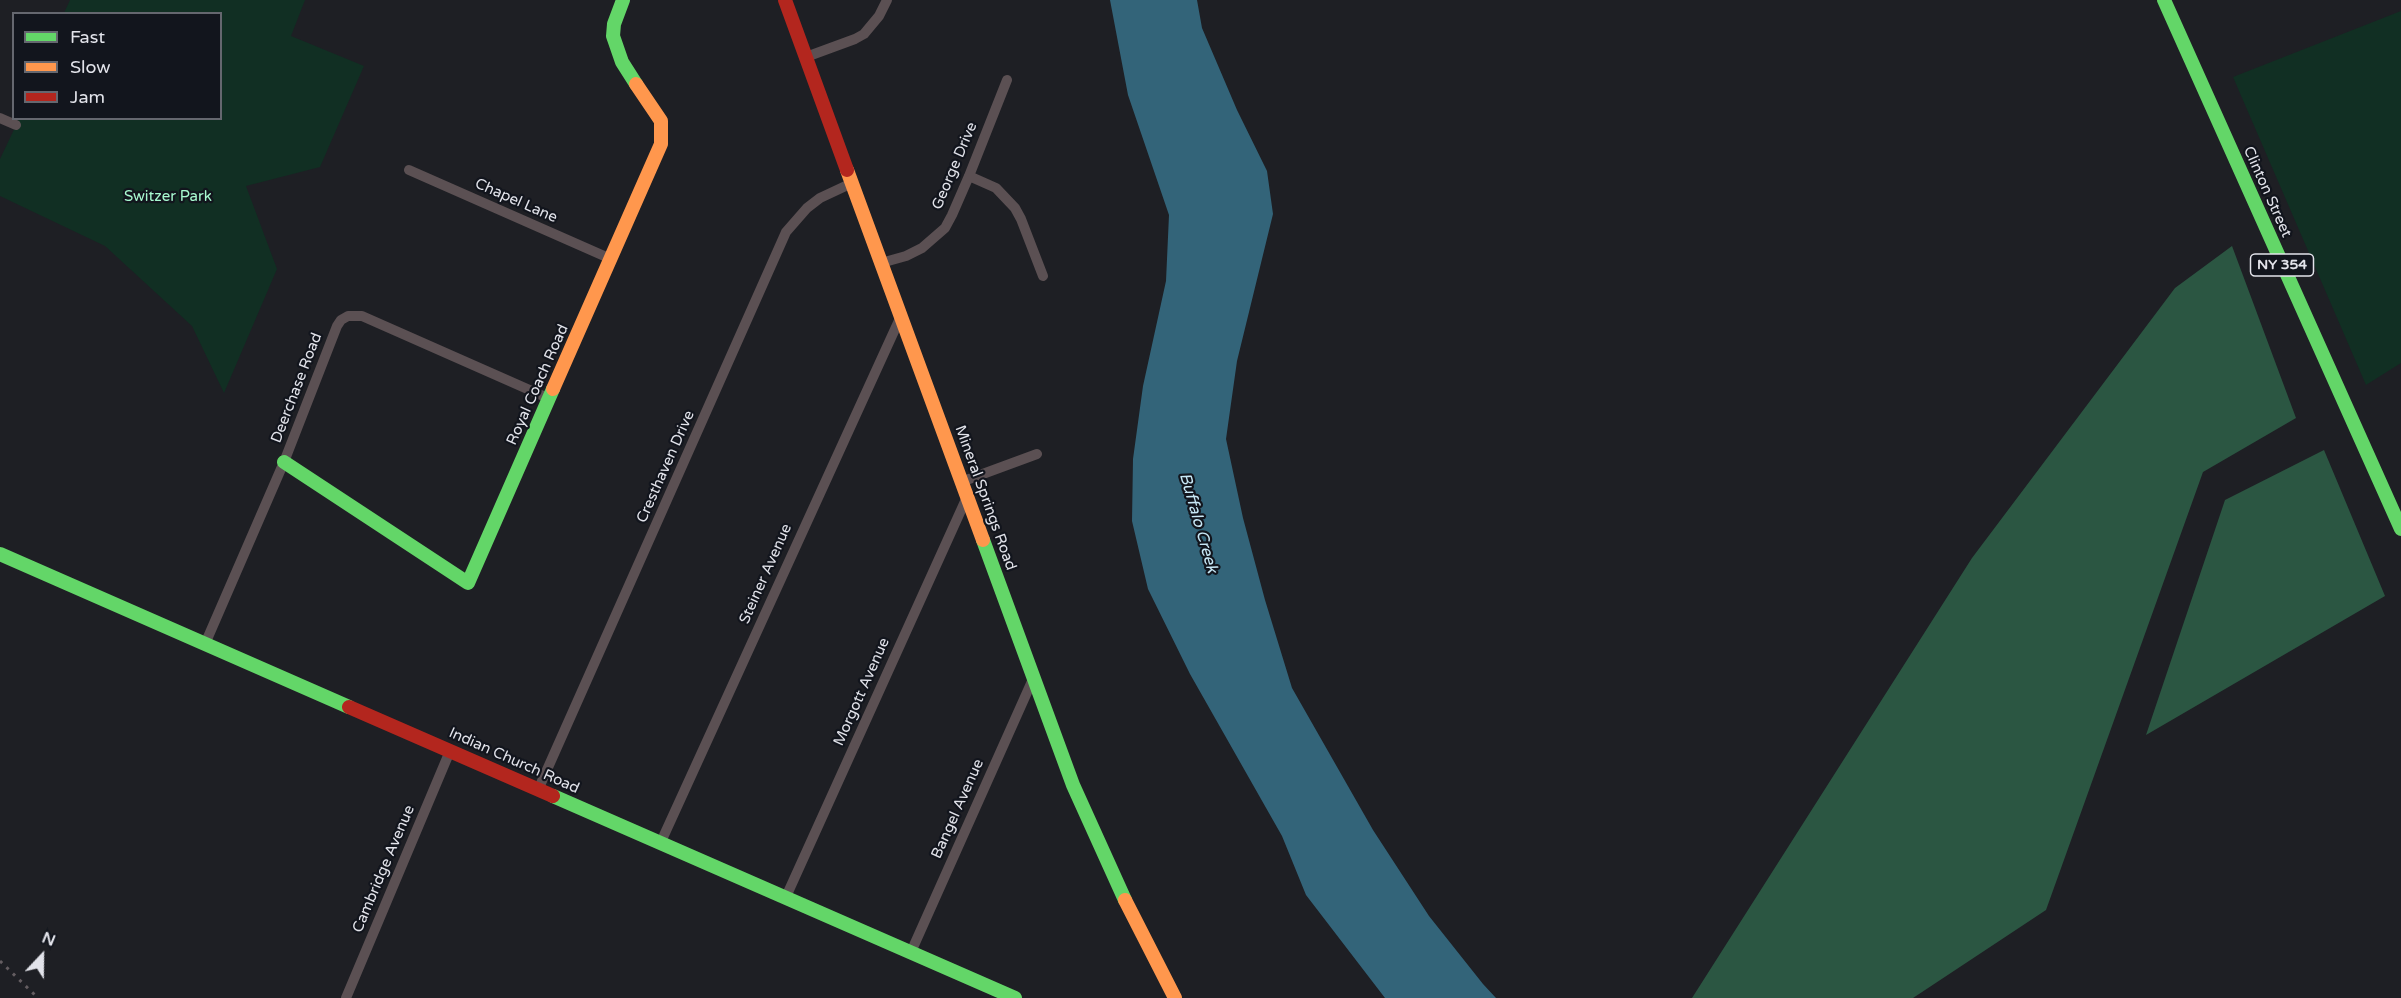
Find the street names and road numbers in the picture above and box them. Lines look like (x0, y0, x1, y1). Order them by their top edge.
street label: George Drive (928, 120, 982, 212)
street label: Clinton Street (2239, 144, 2295, 240)
street label: Chapel Lane (472, 175, 560, 227)
road number: NY 354 (2250, 254, 2314, 276)
street label: Royal Coach Road (503, 322, 573, 448)
street label: Deerchase Road (268, 330, 326, 446)
street label: Cresthaven Drive (633, 408, 699, 526)
street label: Mineral Springs Road (950, 423, 1020, 573)
street label: Steiner Avenue (736, 521, 796, 627)
street label: Morgott Avenue (830, 635, 894, 749)
street label: Indian Church Road (446, 724, 582, 798)
street label: Bangel Avenue (928, 756, 988, 862)
street label: Cambridge Avenue (349, 803, 419, 935)

